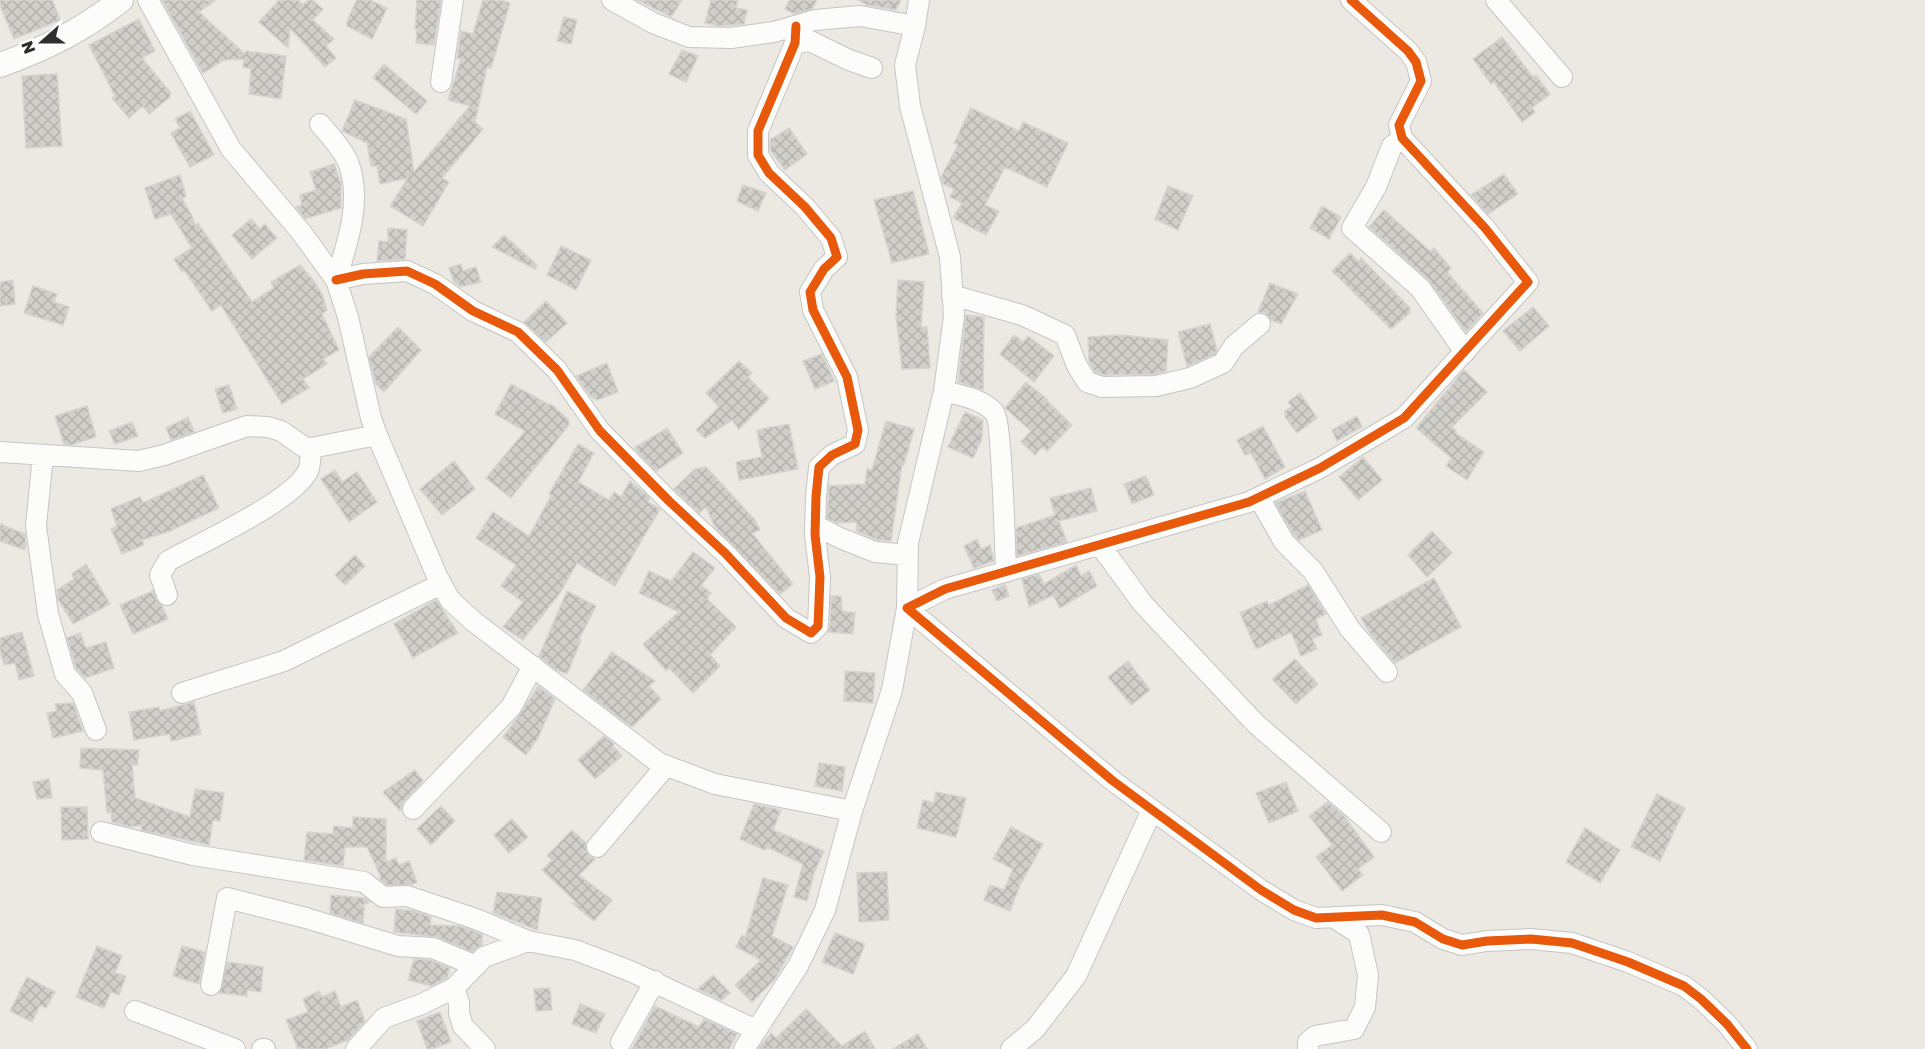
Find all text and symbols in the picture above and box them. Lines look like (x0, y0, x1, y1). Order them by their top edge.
north arrow (12, 12, 72, 72)
text: N (16, 38, 40, 57)

